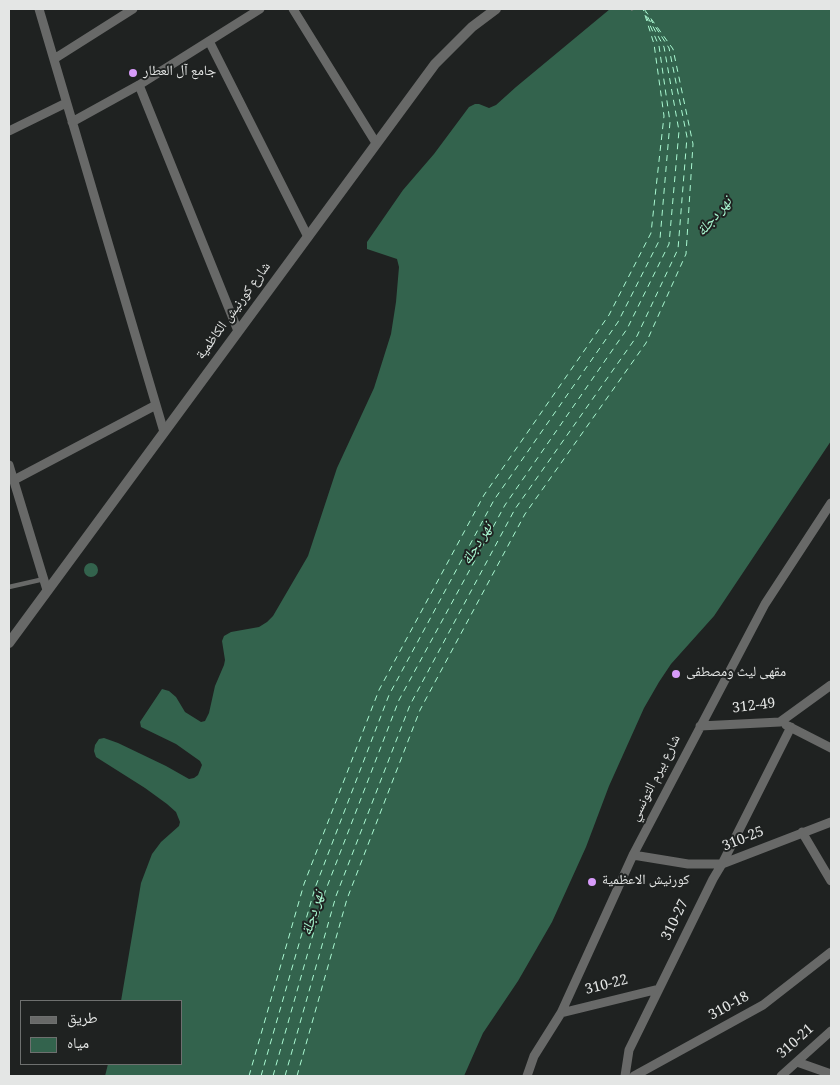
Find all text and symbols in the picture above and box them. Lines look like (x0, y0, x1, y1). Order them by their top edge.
place label: جامع آل العطار (143, 65, 216, 81)
marker: جامع آل العطار (127, 67, 139, 79)
water label: نهر دجلة (695, 195, 737, 241)
street label: شارع كورنيش الكاظمية (194, 260, 276, 364)
water label: نهر دجلة (460, 521, 498, 569)
place label: مقهى ليث ومصطفى (686, 666, 786, 682)
marker: مقهى ليث ومصطفى (670, 668, 682, 680)
street label: 312-49 (731, 697, 777, 719)
street label: شارع بيرم التونسي (628, 733, 686, 825)
street label: 310-25 (721, 825, 767, 857)
place label: كورنيش الاعظمية (602, 874, 690, 890)
marker: كورنيش الاعظمية (586, 876, 598, 888)
water label: نهر دجلة (300, 890, 330, 938)
street label: 310-27 (660, 898, 694, 944)
street label: 310-22 (584, 974, 630, 1000)
street label: 310-18 (707, 990, 753, 1026)
legend (20, 1000, 182, 1065)
text: طريق (67, 1007, 98, 1033)
street label: 310-21 (775, 1022, 819, 1064)
text: مياه (67, 1032, 89, 1058)

